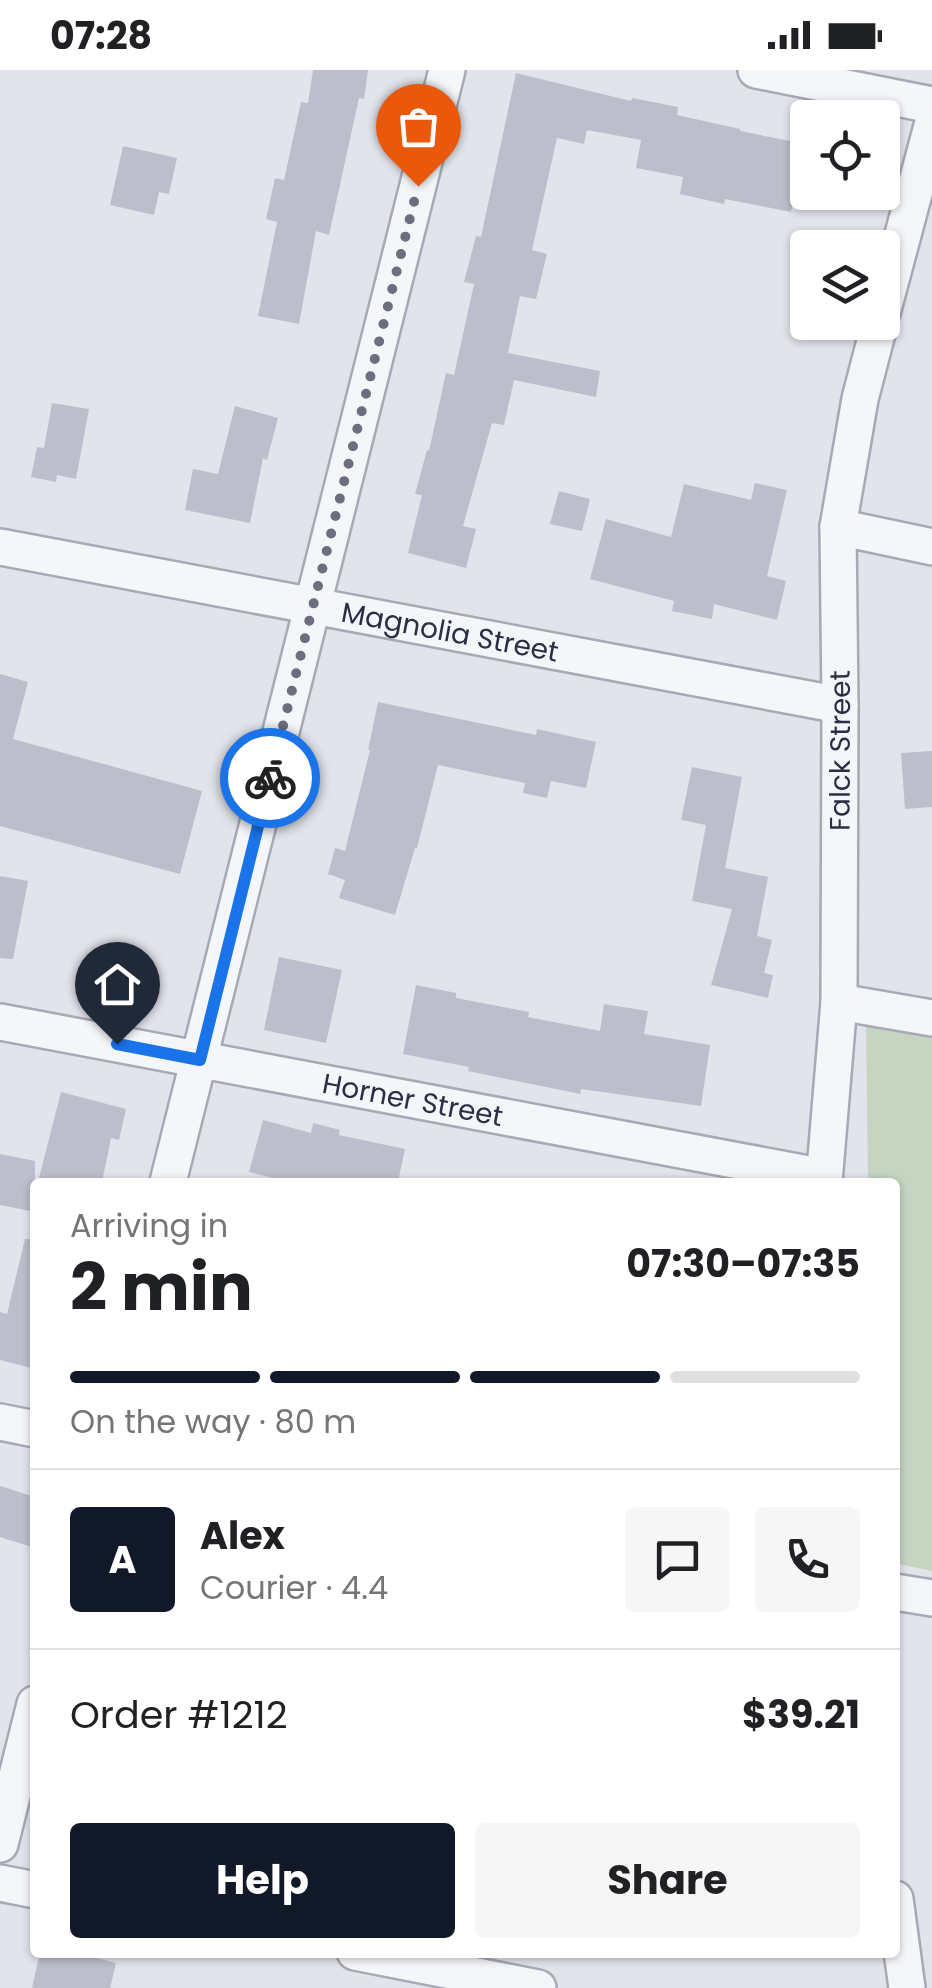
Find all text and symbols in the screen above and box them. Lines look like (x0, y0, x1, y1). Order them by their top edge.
text: 07:28 (50, 9, 152, 62)
pin (376, 84, 461, 187)
icon: bag (391, 99, 446, 154)
map controls (790, 100, 900, 340)
button: locate (790, 100, 900, 210)
button: layers (790, 230, 900, 340)
street label: Magnolia Street (338, 592, 562, 671)
street label: Falck Street (820, 670, 860, 831)
courier (220, 728, 320, 828)
icon: bike (243, 751, 298, 806)
pin (75, 942, 160, 1045)
icon: home (90, 957, 145, 1012)
street label: Horner Street (319, 1064, 506, 1136)
text: Arriving in (70, 1203, 228, 1248)
text: 07:30–07:35 (626, 1237, 860, 1290)
text: 2 min (70, 1242, 253, 1333)
text: On the way · 80 m (70, 1399, 356, 1444)
button: chat (625, 1507, 730, 1612)
button: phone (755, 1507, 860, 1612)
text: Alex (200, 1509, 285, 1562)
text: A (108, 1533, 137, 1586)
text: Courier · 4.4 (200, 1565, 388, 1610)
text: Order #1212 (70, 1688, 288, 1741)
text: $39.21 (742, 1688, 860, 1741)
button: Help (70, 1823, 455, 1938)
button: Share (475, 1823, 860, 1938)

